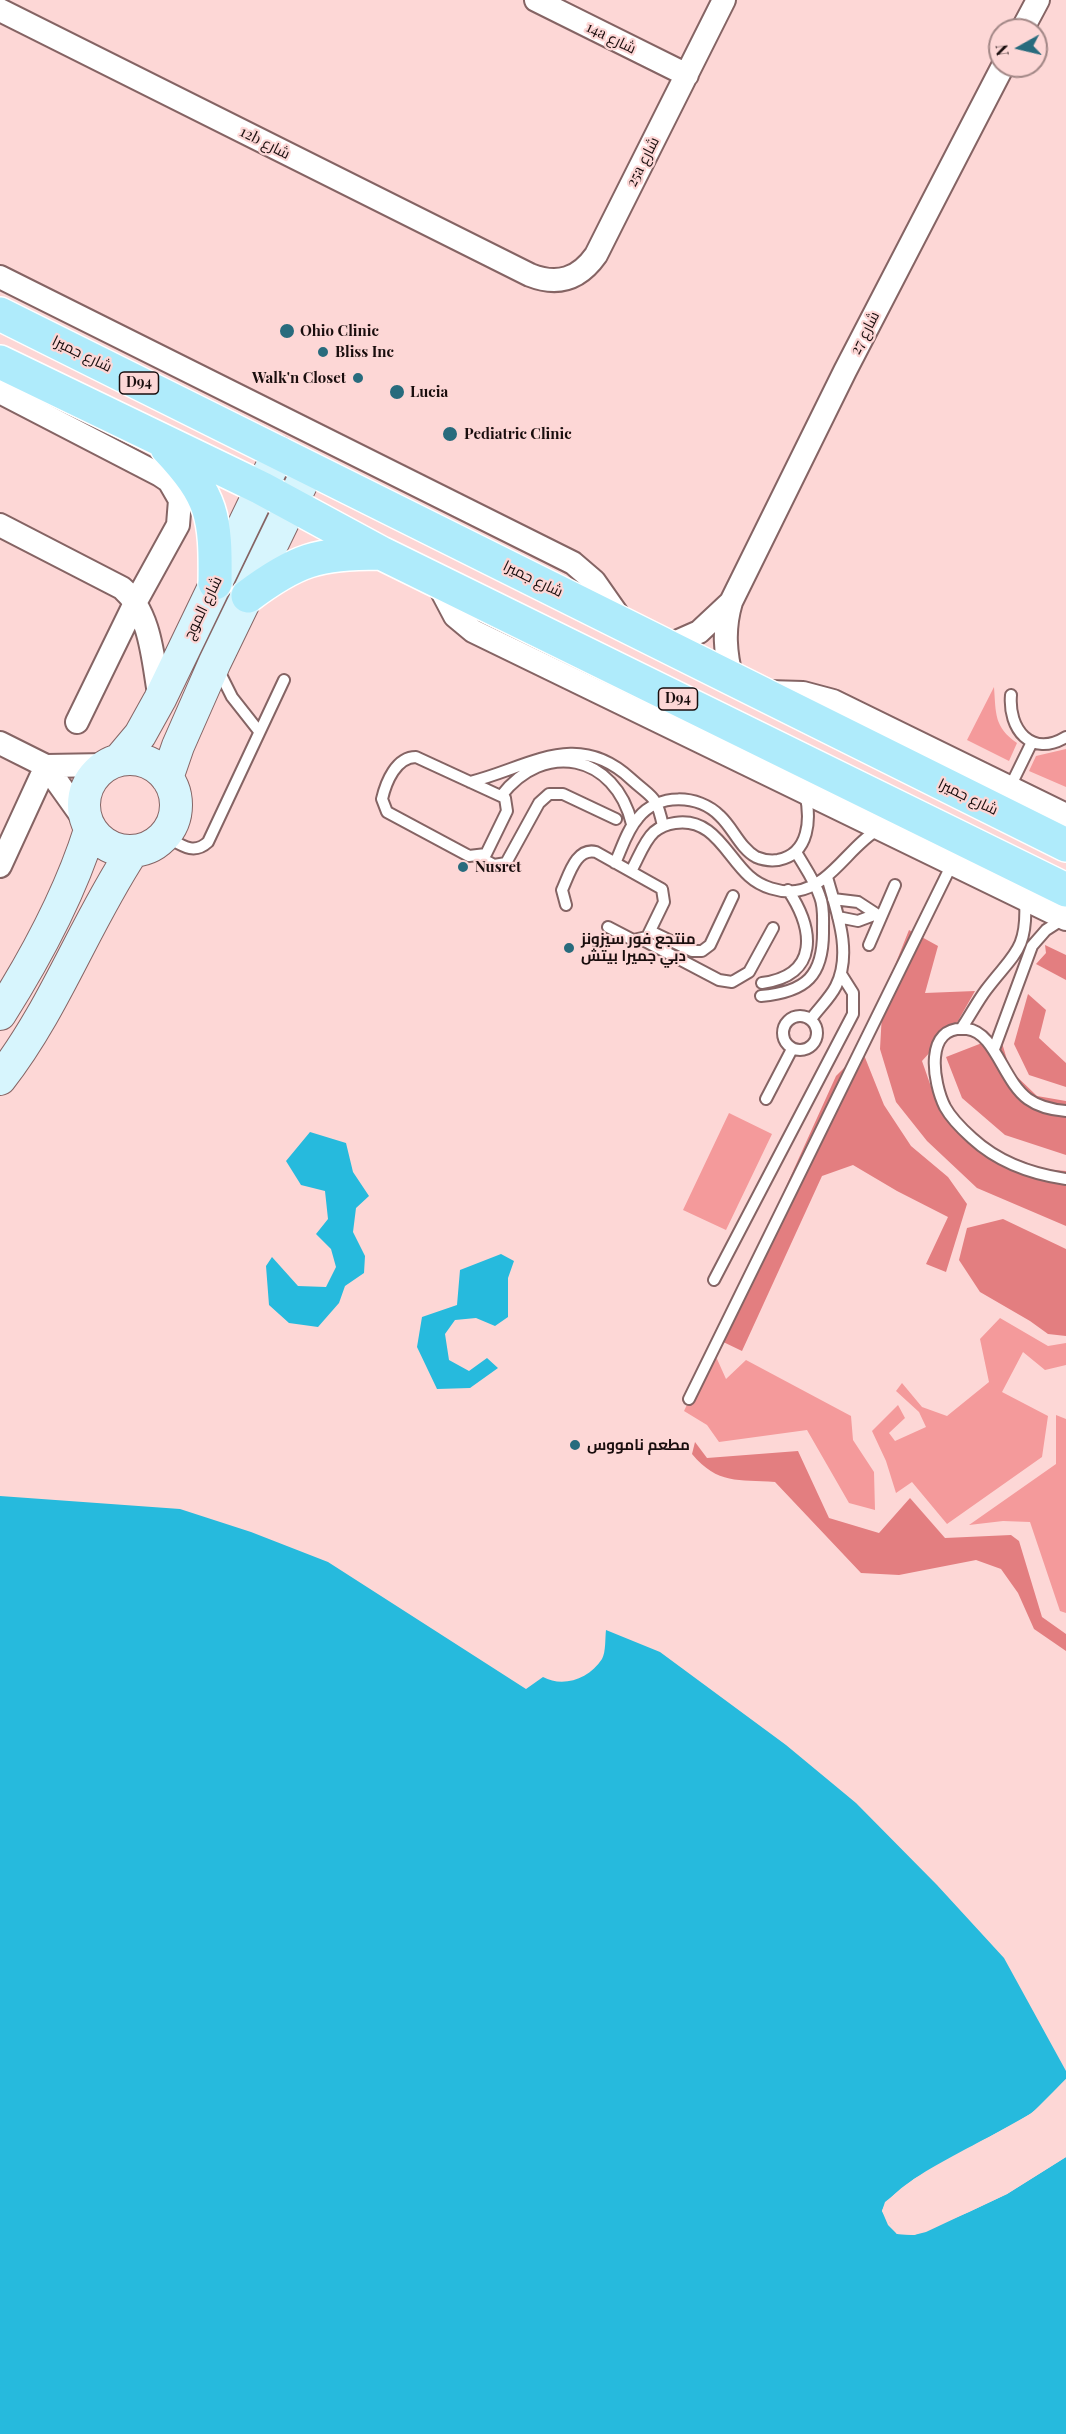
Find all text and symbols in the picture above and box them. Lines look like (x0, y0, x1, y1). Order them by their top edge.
street label: 14a شارع (583, 18, 639, 58)
north arrow (988, 18, 1048, 78)
text: N (990, 43, 1013, 57)
street label: 12b شارع (237, 123, 293, 163)
street label: 25a شارع (623, 134, 663, 190)
street label: شارع 27 (847, 308, 883, 358)
marker: Ohio Clinic (278, 322, 296, 340)
place label: Ohio Clinic (300, 322, 379, 340)
street label: شارع جميرا (49, 332, 115, 376)
place label: Bliss Inc (335, 343, 394, 361)
marker: Bliss Inc (316, 345, 330, 359)
place label: Walk'n Closet (252, 369, 346, 387)
marker: Walk'n Closet (351, 371, 365, 385)
road number: D94 (120, 372, 158, 394)
marker: Lucia (388, 383, 406, 401)
place label: Lucia (410, 383, 448, 401)
marker: Pediatric Clinic (441, 425, 459, 443)
place label: Pediatric Clinic (464, 425, 572, 443)
street label: شارع جميرا (500, 557, 566, 601)
street label: شارع الموج (180, 573, 226, 643)
road number: D94 (658, 688, 698, 710)
street label: شارع جميرا (935, 775, 1001, 819)
place label: Nusret (475, 858, 521, 876)
marker: Nusret (456, 860, 470, 874)
place label: منتجع فور سيزونز دبي جميرا بيتش (581, 930, 696, 965)
marker: منتجع فور سيزونز دبي جميرا بيتش (562, 941, 576, 955)
place label: مطعم نامووس (587, 1436, 690, 1454)
marker: مطعم نامووس (568, 1438, 582, 1452)

